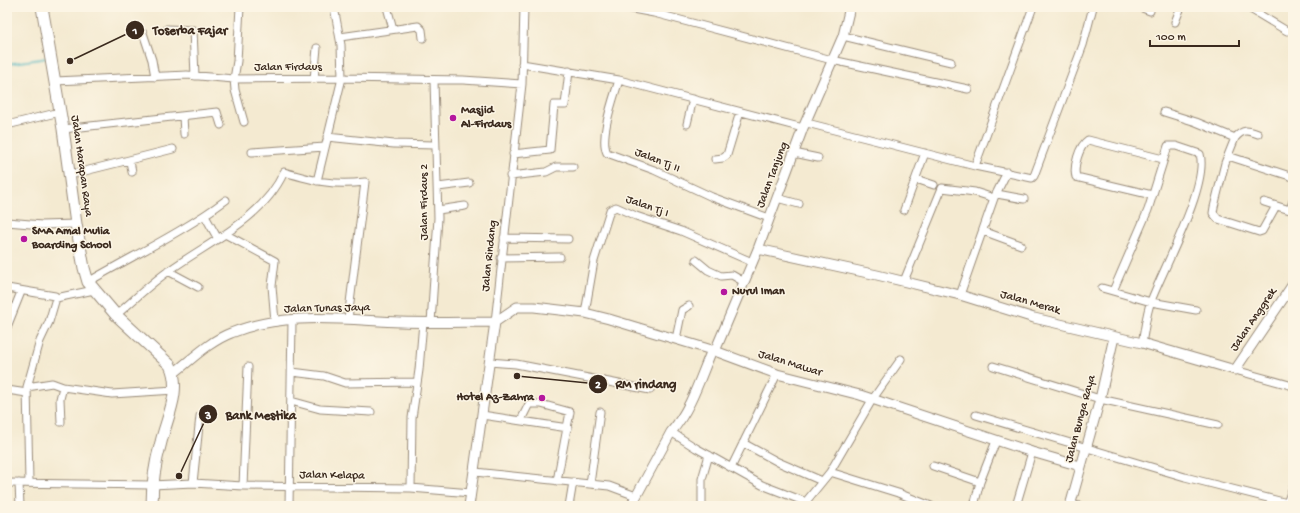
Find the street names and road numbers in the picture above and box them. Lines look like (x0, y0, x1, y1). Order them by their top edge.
street label: Jalan Firdaus (254, 61, 322, 75)
street label: Jalan Harapan Raya (67, 115, 95, 218)
street label: Jalan Tanjung (754, 140, 792, 210)
street label: Jalan Tj II (632, 146, 682, 176)
street label: Jalan Firdaus 2 (418, 164, 432, 240)
street label: Jalan Tj I (624, 193, 671, 221)
street label: Jalan Rindang (479, 219, 501, 292)
street label: Jalan Anggrek (1228, 284, 1281, 354)
street label: Jalan Merak (998, 288, 1063, 319)
street label: Jalan Tunas Jaya (284, 301, 371, 317)
street label: Jalan Mawar (756, 348, 825, 381)
street label: Jalan Bunga Raya (1063, 373, 1100, 464)
street label: Jalan Kelapa (299, 468, 365, 484)

